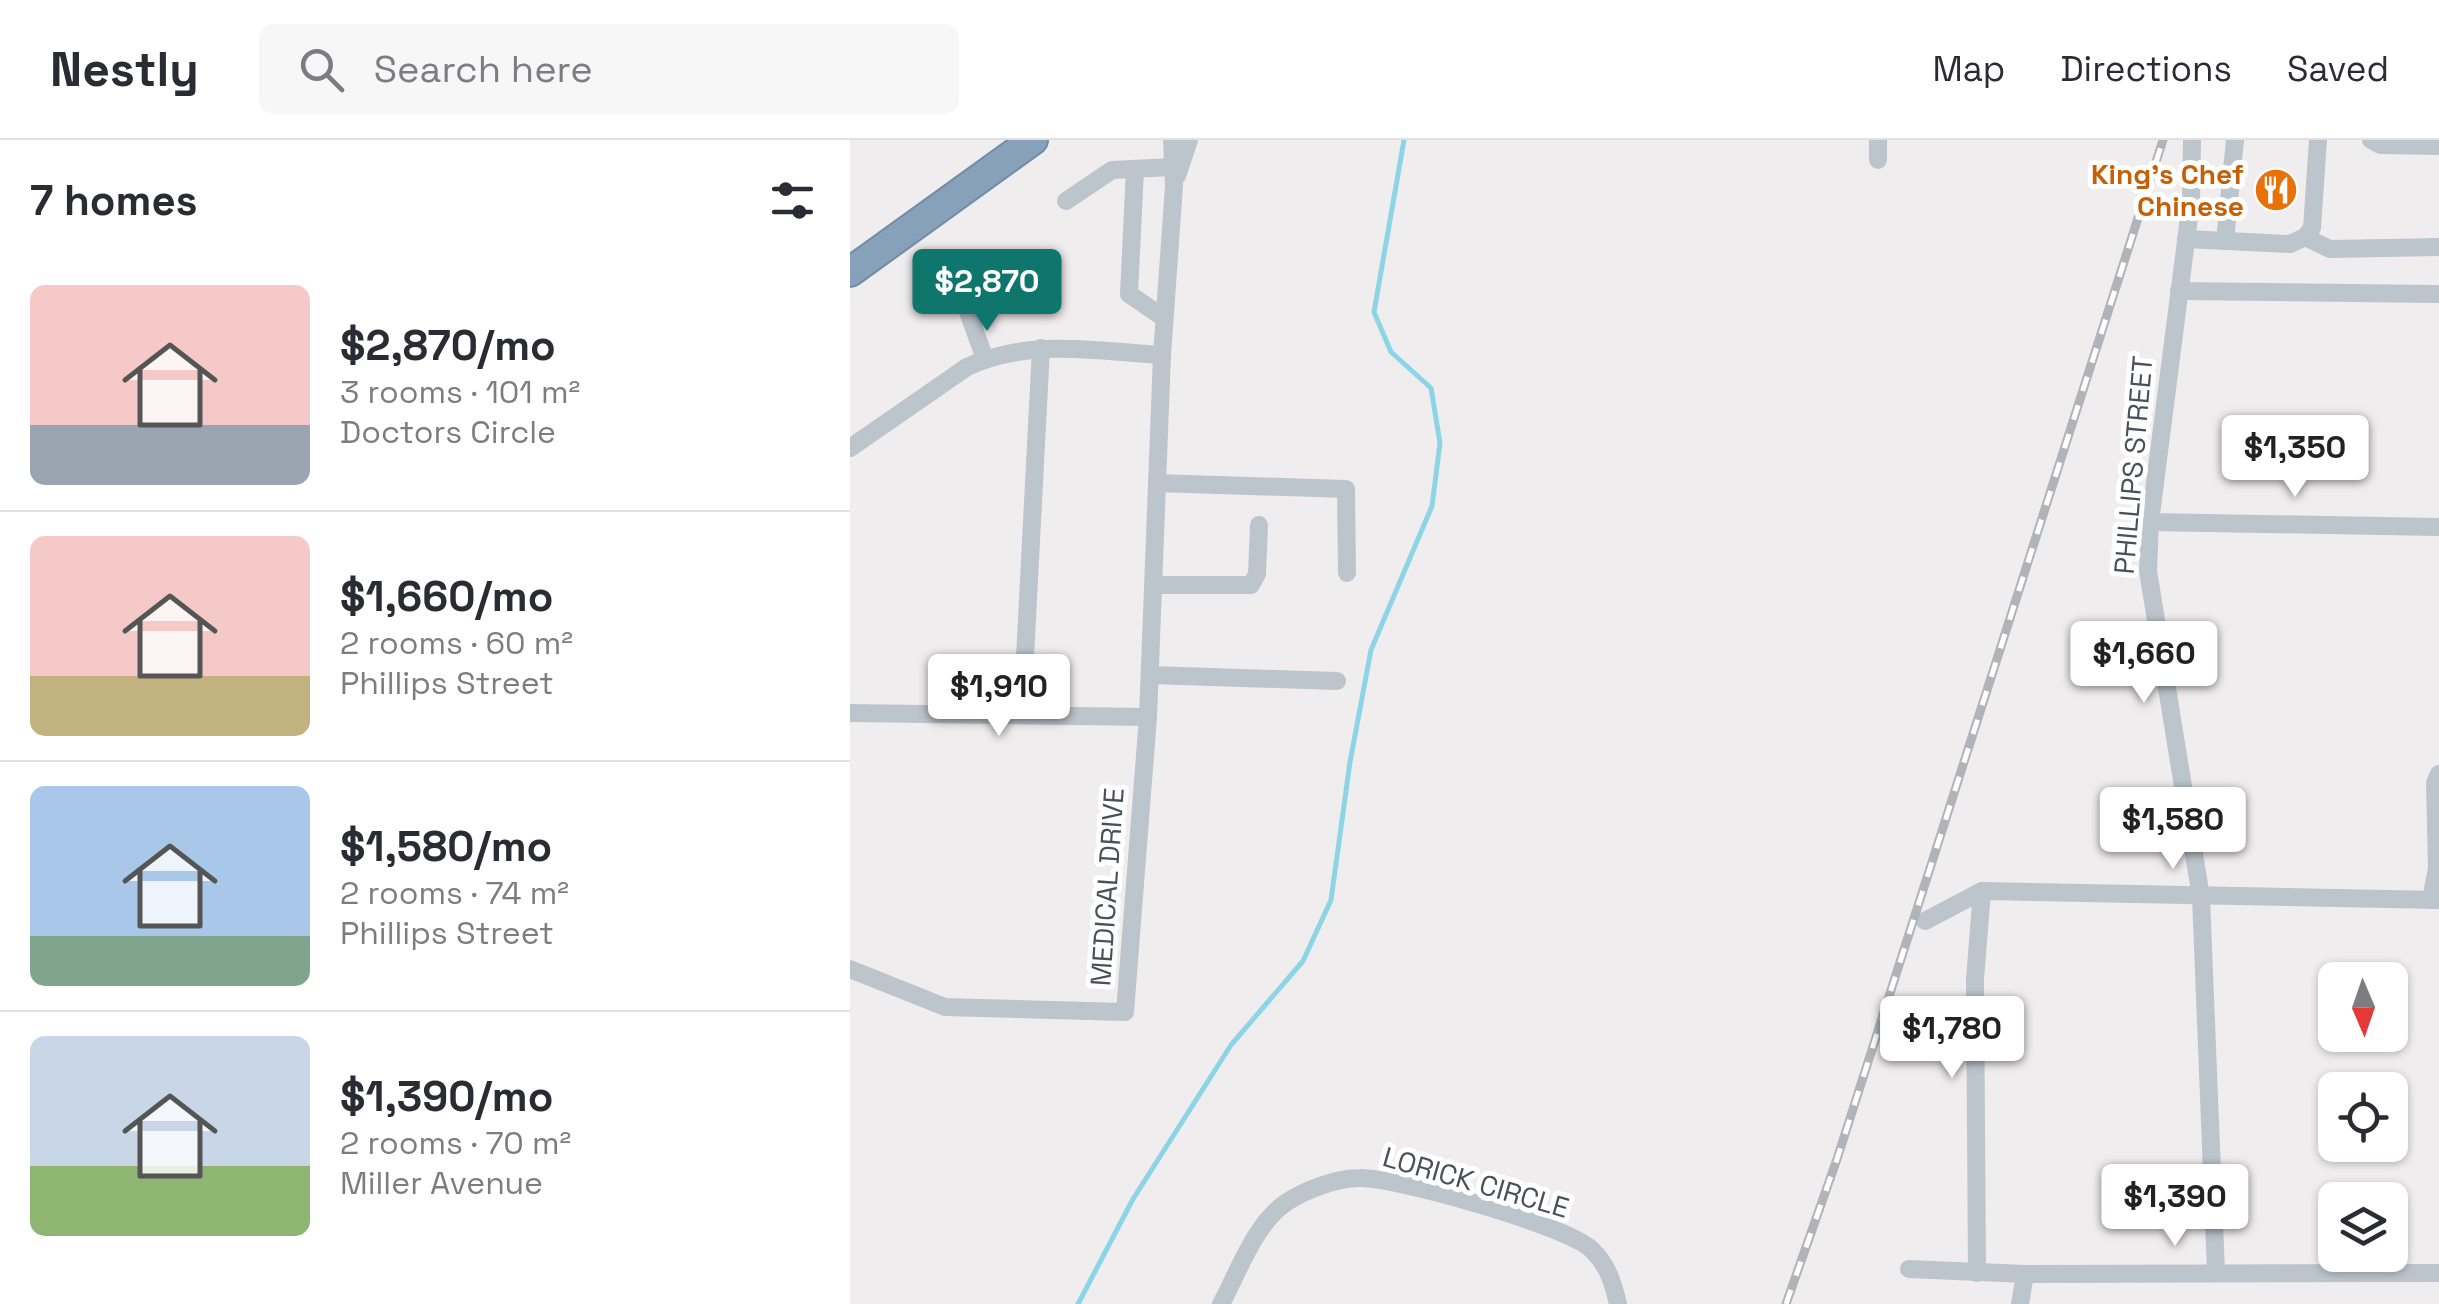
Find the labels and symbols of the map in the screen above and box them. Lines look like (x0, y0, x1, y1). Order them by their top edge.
place label: King's Chef Chinese (2091, 156, 2244, 224)
restaurant icon: King's Chef Chinese (2253, 167, 2299, 213)
pin: $2,870 (906, 249, 1068, 334)
street label: PHILLIPS STREET (2106, 354, 2160, 576)
pin: $1,350 (2214, 415, 2376, 500)
pin: $1,660 (2063, 621, 2225, 706)
pin: $1,910 (918, 654, 1080, 739)
street label: MEDICAL DRIVE (1082, 787, 1132, 987)
pin: $1,580 (2092, 787, 2254, 872)
north arrow (2318, 962, 2408, 1052)
pin: $1,780 (1871, 996, 2033, 1081)
street label: LORICK CIRCLE (1379, 1138, 1573, 1226)
pin: $1,390 (2094, 1164, 2256, 1249)

